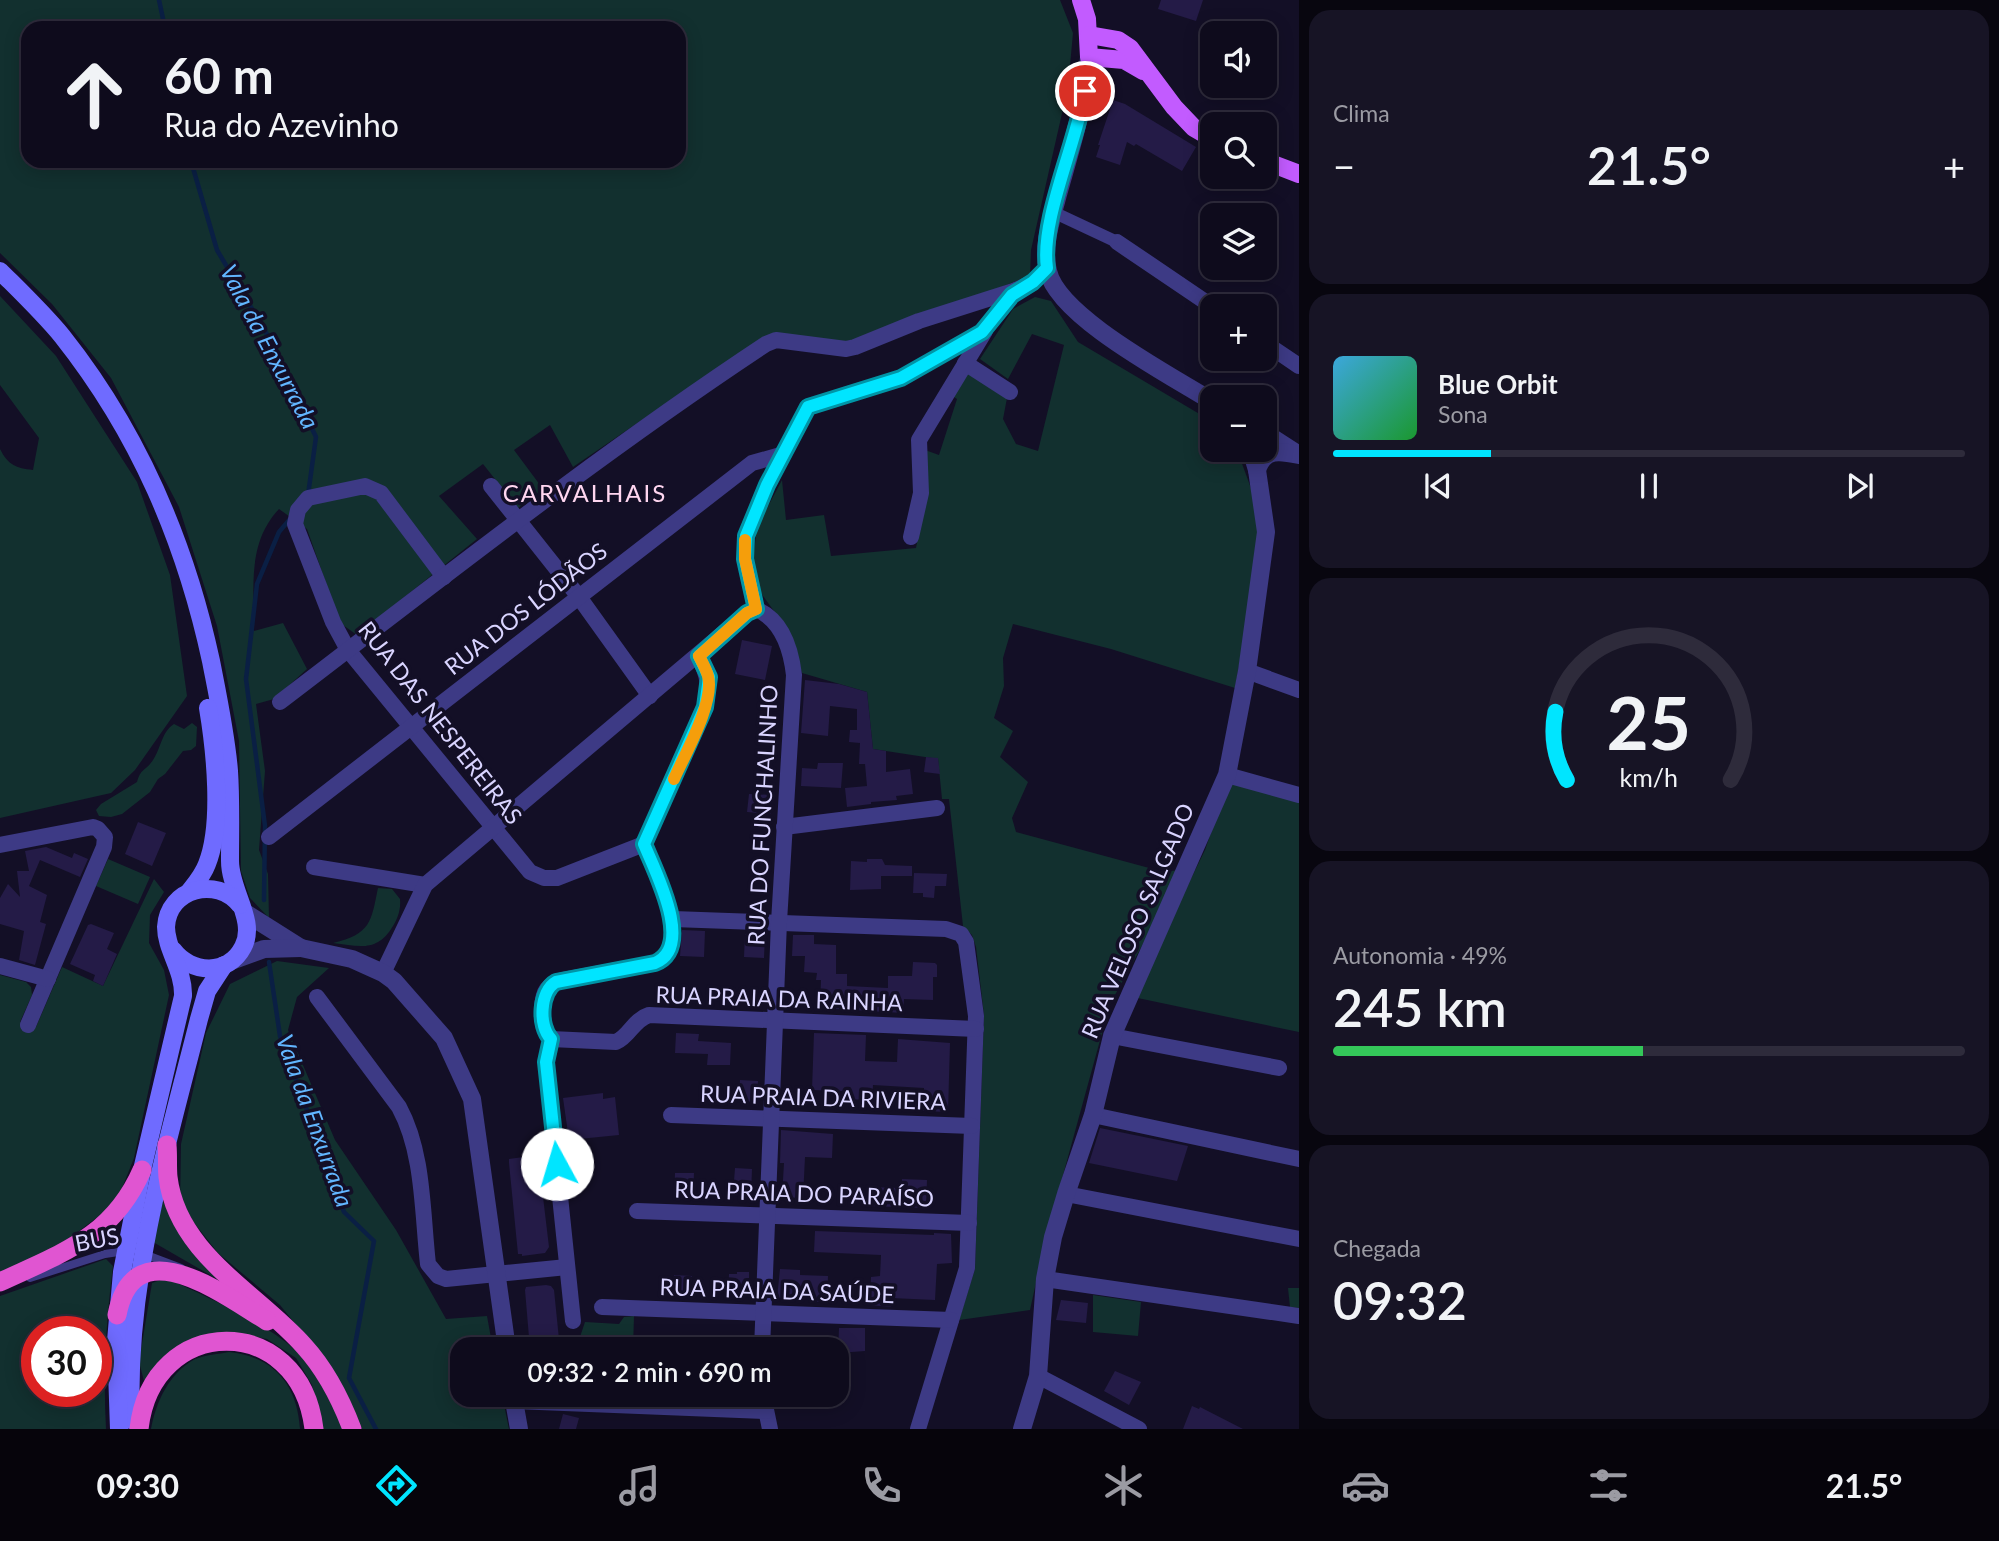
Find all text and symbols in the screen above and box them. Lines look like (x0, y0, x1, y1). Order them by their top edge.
map controls (1200, 21, 1277, 462)
button: sound (1200, 21, 1277, 98)
text: 60 m (164, 46, 274, 104)
icon: ahead (49, 49, 140, 140)
pin (1055, 61, 1115, 121)
icon: arrive (1066, 72, 1104, 110)
text: Clima (1333, 99, 1390, 127)
text: Rua do Azevinho (164, 105, 399, 144)
button: search (1200, 112, 1277, 189)
text: 21.5° (1587, 134, 1711, 196)
text: − (1333, 143, 1355, 189)
text: + (1943, 143, 1965, 189)
button: layers (1200, 203, 1277, 280)
water label: Vala da Enxurrada (215, 259, 326, 433)
button: + (1200, 294, 1277, 371)
text: Blue Orbit (1438, 368, 1558, 400)
button: − (1200, 385, 1277, 462)
text: Sona (1438, 400, 1488, 428)
icon: previous (1419, 467, 1457, 505)
icon: pause (1630, 467, 1668, 505)
icon: next (1841, 467, 1879, 505)
district label: CARVALHAIS (503, 478, 667, 507)
street label: RUA DOS LÓDÃOS (439, 536, 612, 680)
street label: RUA DAS NESPEREIRAS (353, 615, 529, 829)
text: 25 (1607, 679, 1691, 767)
street label: RUA DO FUNCHALINHO (741, 684, 783, 946)
text: km/h (1620, 762, 1678, 792)
street label: RUA VELOSO SALGADO (1075, 799, 1199, 1042)
text: Autonomia · 49% (1333, 941, 1507, 969)
text: 245 km (1333, 976, 1507, 1038)
street label: RUA PRAIA DA RAINHA (655, 980, 904, 1016)
water label: Vala da Enxurrada (271, 1030, 360, 1211)
street label: RUA PRAIA DA RIVIERA (699, 1079, 947, 1115)
position arrow (520, 1127, 594, 1201)
street label: RUA PRAIA DO PARAÍSO (674, 1174, 934, 1212)
street label: BUS (72, 1221, 121, 1257)
text: Chegada (1333, 1234, 1421, 1262)
text: 09:32 (1333, 1269, 1467, 1331)
street label: RUA PRAIA DA SAÚDE (659, 1272, 895, 1308)
speed limit sign: 30 (21, 1316, 112, 1407)
text: 09:32 · 2 min · 690 m (527, 1356, 772, 1388)
icon: directions (372, 1461, 421, 1510)
icon: music (615, 1461, 664, 1510)
icon: phone (857, 1461, 906, 1510)
icon: climate (1099, 1461, 1148, 1510)
icon: car (1341, 1461, 1390, 1510)
icon: filters (1584, 1461, 1633, 1510)
text: 09:30 (97, 1466, 179, 1505)
text: 21.5° (1826, 1466, 1902, 1505)

